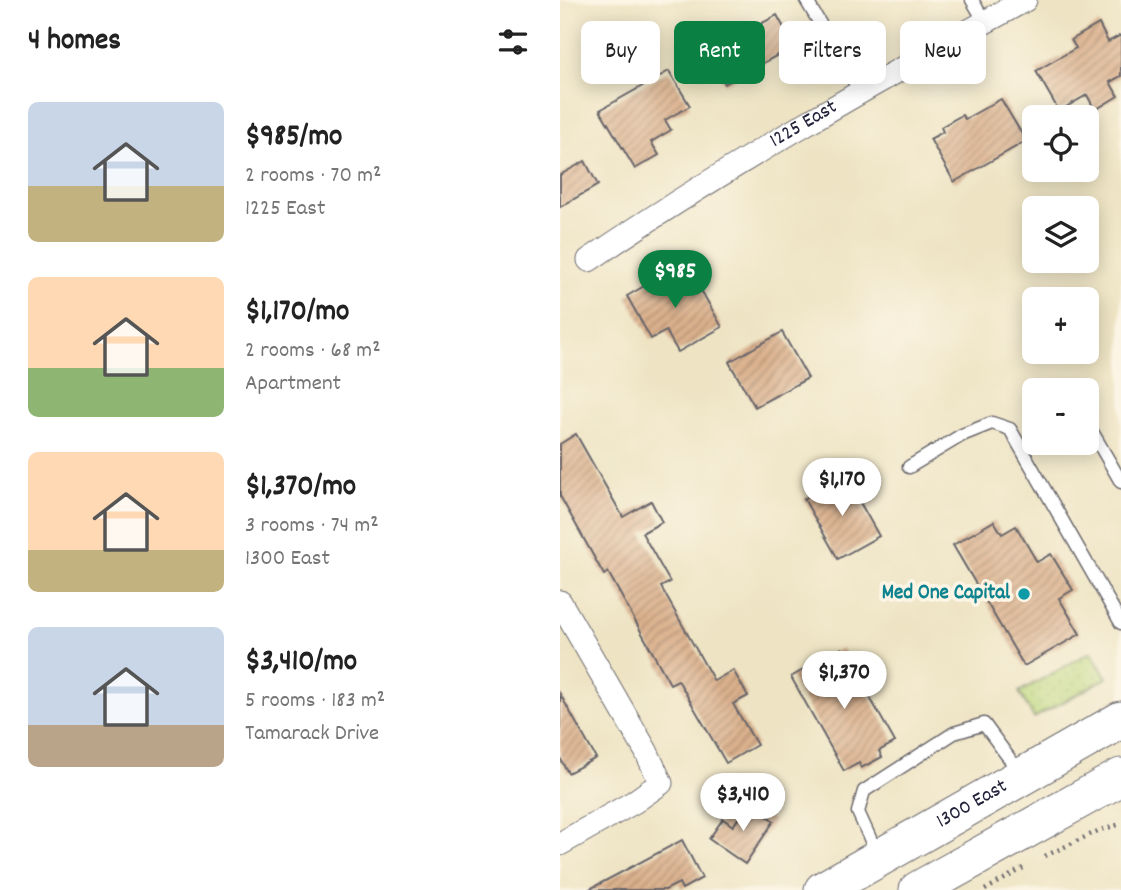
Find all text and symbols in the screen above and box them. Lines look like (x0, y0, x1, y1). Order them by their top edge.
text: 4 homes (28, 21, 121, 64)
chip: Buy (581, 21, 660, 84)
chip: Rent (674, 21, 765, 84)
chip: Filters (779, 21, 886, 84)
chip: New (900, 21, 986, 84)
icon: filters (494, 23, 532, 61)
street label: 1225 East (765, 93, 843, 156)
map controls (1022, 105, 1099, 455)
button: locate (1022, 105, 1099, 182)
text: $985/mo (245, 117, 342, 160)
icon: home (84, 130, 168, 214)
text: 2 rooms · 70 m² (245, 160, 381, 193)
text: 1225 East (245, 193, 325, 226)
button: layers (1022, 196, 1099, 273)
pin: $985 (634, 250, 716, 310)
text: $985 (654, 256, 696, 289)
button: + (1022, 287, 1099, 364)
text: $1,170/mo (245, 292, 349, 335)
icon: home (84, 305, 168, 389)
text: 2 rooms · 68 m² (245, 335, 381, 368)
text: Apartment (245, 368, 341, 401)
button: − (1022, 378, 1099, 455)
pin: $1,170 (785, 458, 899, 518)
text: $1,170 (818, 464, 866, 497)
text: $1,370/mo (245, 467, 356, 510)
icon: home (84, 480, 168, 564)
text: 3 rooms · 74 m² (245, 510, 379, 543)
text: 1300 East (245, 543, 330, 576)
place label: Med One Capital (882, 579, 1011, 609)
marker: Med One Capital (1016, 586, 1032, 602)
text: $3,410/mo (245, 642, 357, 685)
pin: $1,370 (787, 652, 901, 711)
icon: home (84, 655, 168, 739)
text: $1,370 (818, 657, 870, 690)
text: 5 rooms · 183 m² (245, 685, 385, 718)
text: Tamarack Drive (245, 718, 379, 751)
street label: 1300 East (931, 772, 1014, 837)
pin: $3,410 (686, 774, 800, 833)
text: $3,410 (716, 779, 770, 812)

